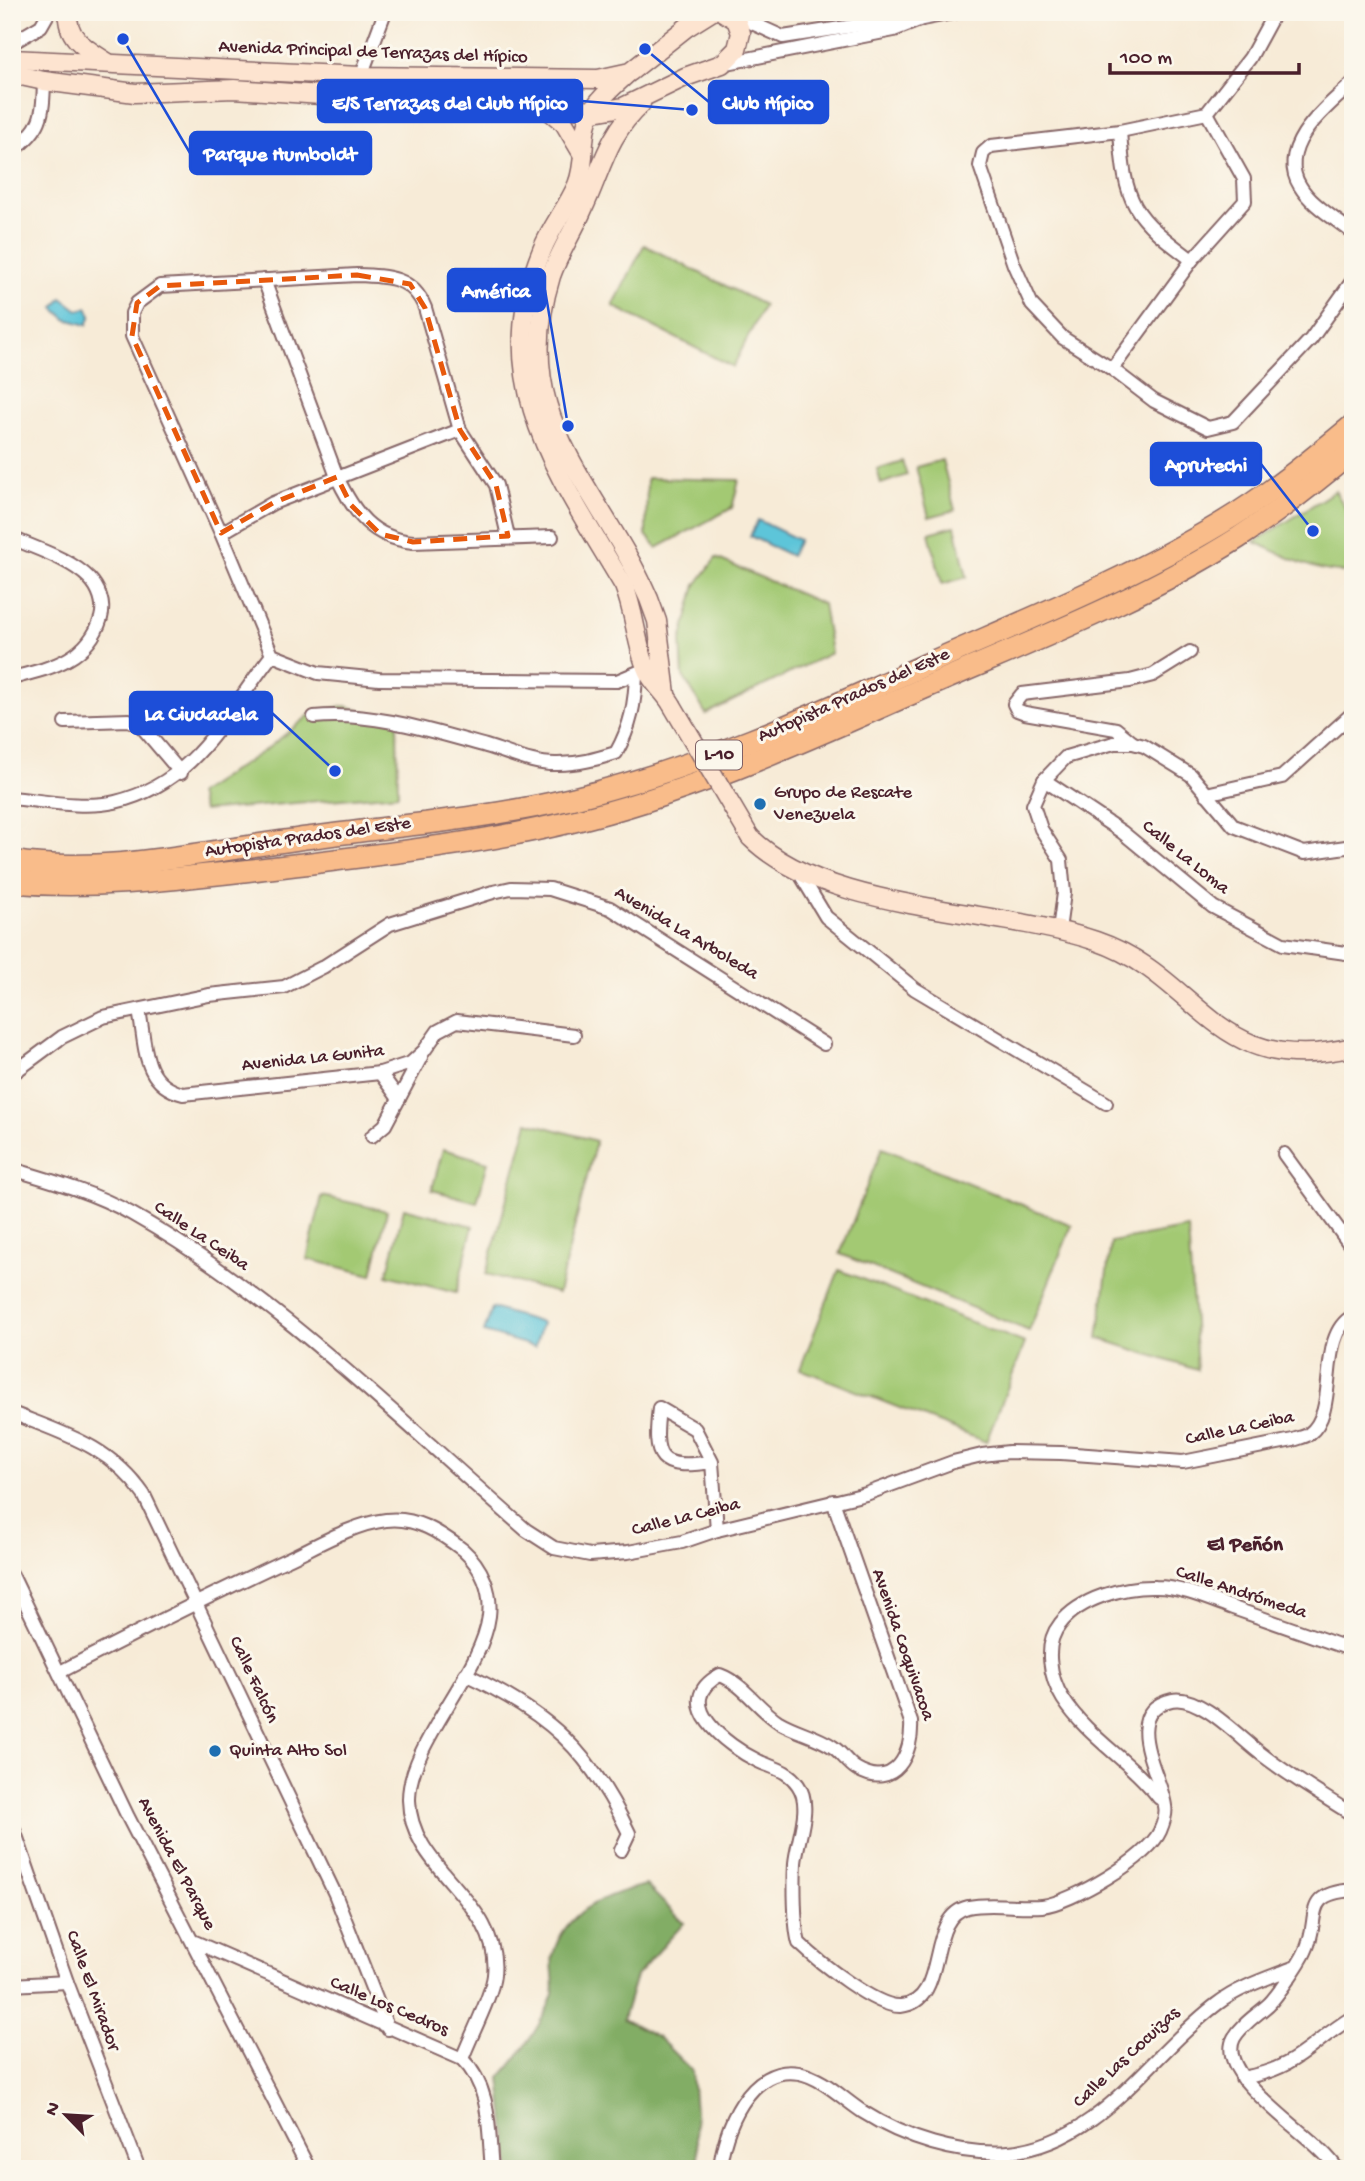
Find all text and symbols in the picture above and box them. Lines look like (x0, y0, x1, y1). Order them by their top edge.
scale bar (1110, 32, 1298, 76)
street label: Avenida Principal de Terrazas del Hípico (218, 36, 528, 70)
text: 100 m (1119, 47, 1172, 72)
callout: E/S Terrazas del Club Hípico (318, 80, 582, 122)
callout: Club Hípico (709, 81, 828, 123)
text: E/S Terrazas del Club Hípico (332, 93, 568, 118)
text: Club Hípico (721, 93, 814, 118)
callout: Parque Humboldt (190, 132, 371, 174)
text: Parque Humboldt (202, 144, 359, 169)
callout: América (448, 269, 545, 311)
text: América (461, 281, 532, 306)
callout: Aprutechi (1151, 443, 1261, 485)
text: Aprutechi (1164, 455, 1247, 480)
street label: Autopista Prados del Este (755, 643, 954, 749)
callout: La Ciudadela (130, 692, 272, 734)
text: La Ciudadela (144, 704, 259, 729)
road number: L-10 (696, 740, 742, 770)
place label: Grupo de Rescate Venezuela (773, 782, 912, 827)
marker: Grupo de Rescate Venezuela (752, 796, 768, 812)
street label: Autopista Prados del Este (204, 812, 412, 864)
street label: Calle La Loma (1136, 816, 1235, 901)
street label: Avenida La Arboleda (610, 882, 764, 987)
street label: Avenida La Gunita (241, 1040, 387, 1078)
street label: Calle La Ceiba (149, 1197, 254, 1278)
street label: Calle La Ceiba (1184, 1406, 1298, 1452)
street label: Calle La Ceiba (630, 1493, 744, 1543)
district label: El Peñón (1207, 1534, 1284, 1559)
street label: Calle Andrómeda (1173, 1561, 1311, 1625)
street label: Avenida Coquivacoa (865, 1566, 939, 1725)
street label: Calle Falcón (223, 1633, 283, 1727)
place label: Quinta Alto Sol (229, 1740, 347, 1763)
marker: Quinta Alto Sol (207, 1743, 223, 1759)
street label: Avenida El Parque (131, 1794, 221, 1934)
street label: Calle El Mirador (60, 1928, 125, 2056)
street label: Calle Los Cedros (326, 1972, 453, 2043)
street label: Calle Las Cocuizas (1069, 2002, 1186, 2114)
north arrow (32, 2080, 102, 2150)
text: N (41, 2099, 67, 2120)

